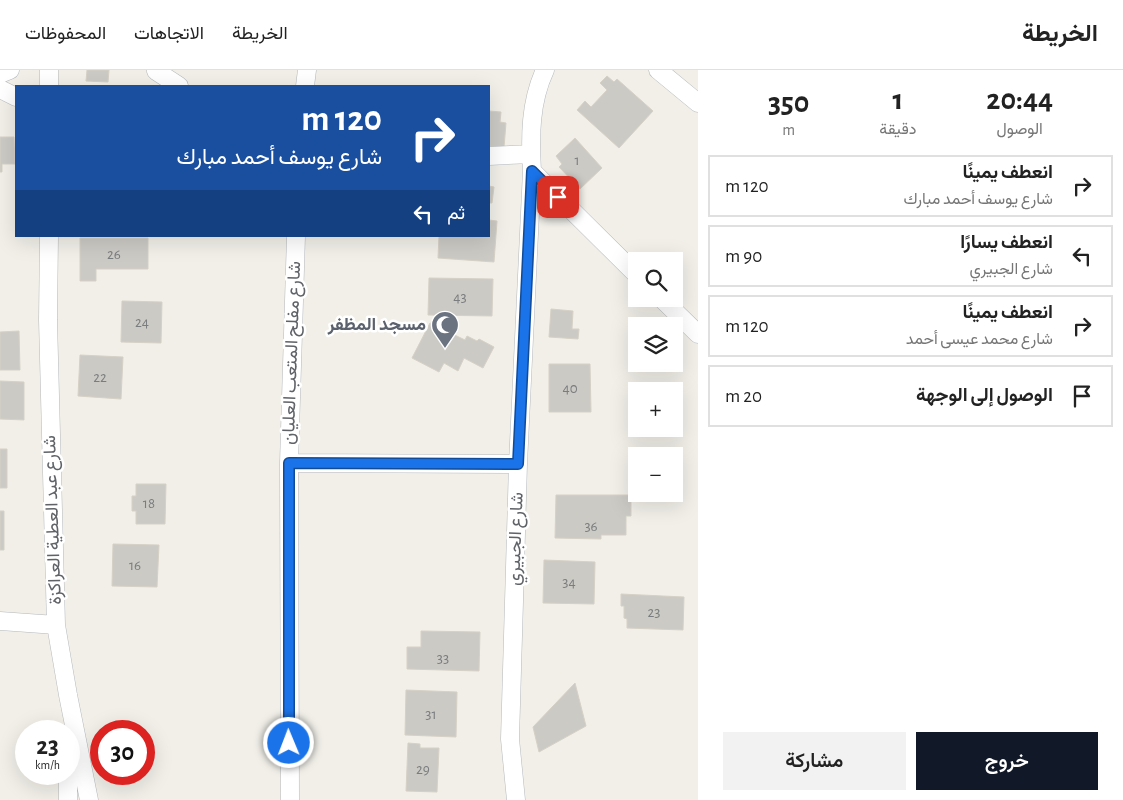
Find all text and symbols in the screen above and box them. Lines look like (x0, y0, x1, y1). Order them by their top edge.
text: الخريطة (1022, 22, 1098, 46)
text: المحفوظات (25, 25, 106, 43)
text: الاتجاهات (134, 25, 204, 43)
text: الخريطة (232, 25, 288, 43)
text: 1 (892, 85, 903, 115)
text: 20:44 (986, 85, 1053, 115)
text: 350 (768, 88, 809, 118)
text: 120 m (301, 102, 382, 137)
icon: right (400, 105, 465, 170)
text: دقيقة (879, 121, 916, 137)
text: الوصول (997, 121, 1043, 137)
text: m (782, 122, 795, 138)
text: شارع يوسف أحمد مبارك (177, 146, 382, 168)
house number: 1 (574, 153, 580, 168)
text: انعطف يمينًا (963, 163, 1053, 182)
icon: right (1068, 172, 1096, 200)
pin (537, 176, 579, 218)
text: 120 m (725, 177, 769, 196)
icon: arrive (544, 183, 572, 211)
text: شارع يوسف أحمد مبارك (904, 191, 1053, 207)
icon: left (409, 200, 437, 228)
text: ثم (447, 204, 465, 223)
text: انعطف يسارًا (960, 233, 1053, 252)
icon: left (1068, 242, 1096, 270)
house number: 26 (107, 247, 121, 262)
text: 90 m (725, 247, 762, 266)
map controls (628, 252, 683, 502)
button: search (628, 252, 683, 307)
street label: شارع مفلح المتعب العليان (280, 261, 306, 445)
text: شارع الجبيري (970, 261, 1053, 277)
house number: 43 (453, 290, 467, 305)
text: انعطف يمينًا (963, 303, 1053, 322)
mosque icon: مسجد المظفر (430, 310, 460, 349)
icon: right (1068, 312, 1096, 340)
house number: 24 (135, 315, 149, 330)
place label: مسجد المظفر (327, 316, 426, 335)
button: layers (628, 317, 683, 372)
text: 120 m (725, 317, 769, 336)
text: شارع محمد عيسى أحمد (906, 331, 1053, 347)
house number: 22 (93, 370, 107, 385)
house number: 40 (562, 381, 578, 396)
button: + (628, 382, 683, 437)
icon: arrive (1068, 382, 1096, 410)
text: الوصول إلى الوجهة (916, 386, 1053, 405)
text: 20 m (725, 387, 762, 406)
street label: شارع عبد العطية العراكزة (41, 435, 67, 605)
button: − (628, 447, 683, 502)
street label: شارع الجبيري (505, 492, 532, 586)
house number: 18 (143, 496, 155, 511)
house number: 36 (584, 519, 598, 534)
house number: 16 (129, 558, 141, 573)
house number: 34 (562, 575, 576, 590)
house number: 23 (647, 605, 661, 620)
house number: 33 (437, 651, 449, 666)
house number: 31 (425, 707, 437, 722)
position arrow (262, 716, 314, 768)
speed limit sign: 30 (90, 720, 155, 785)
button: مشاركة (723, 732, 906, 790)
button: خروج (916, 732, 1098, 790)
text: 23 (36, 734, 59, 759)
text: km/h (35, 759, 60, 771)
house number: 29 (416, 762, 430, 777)

